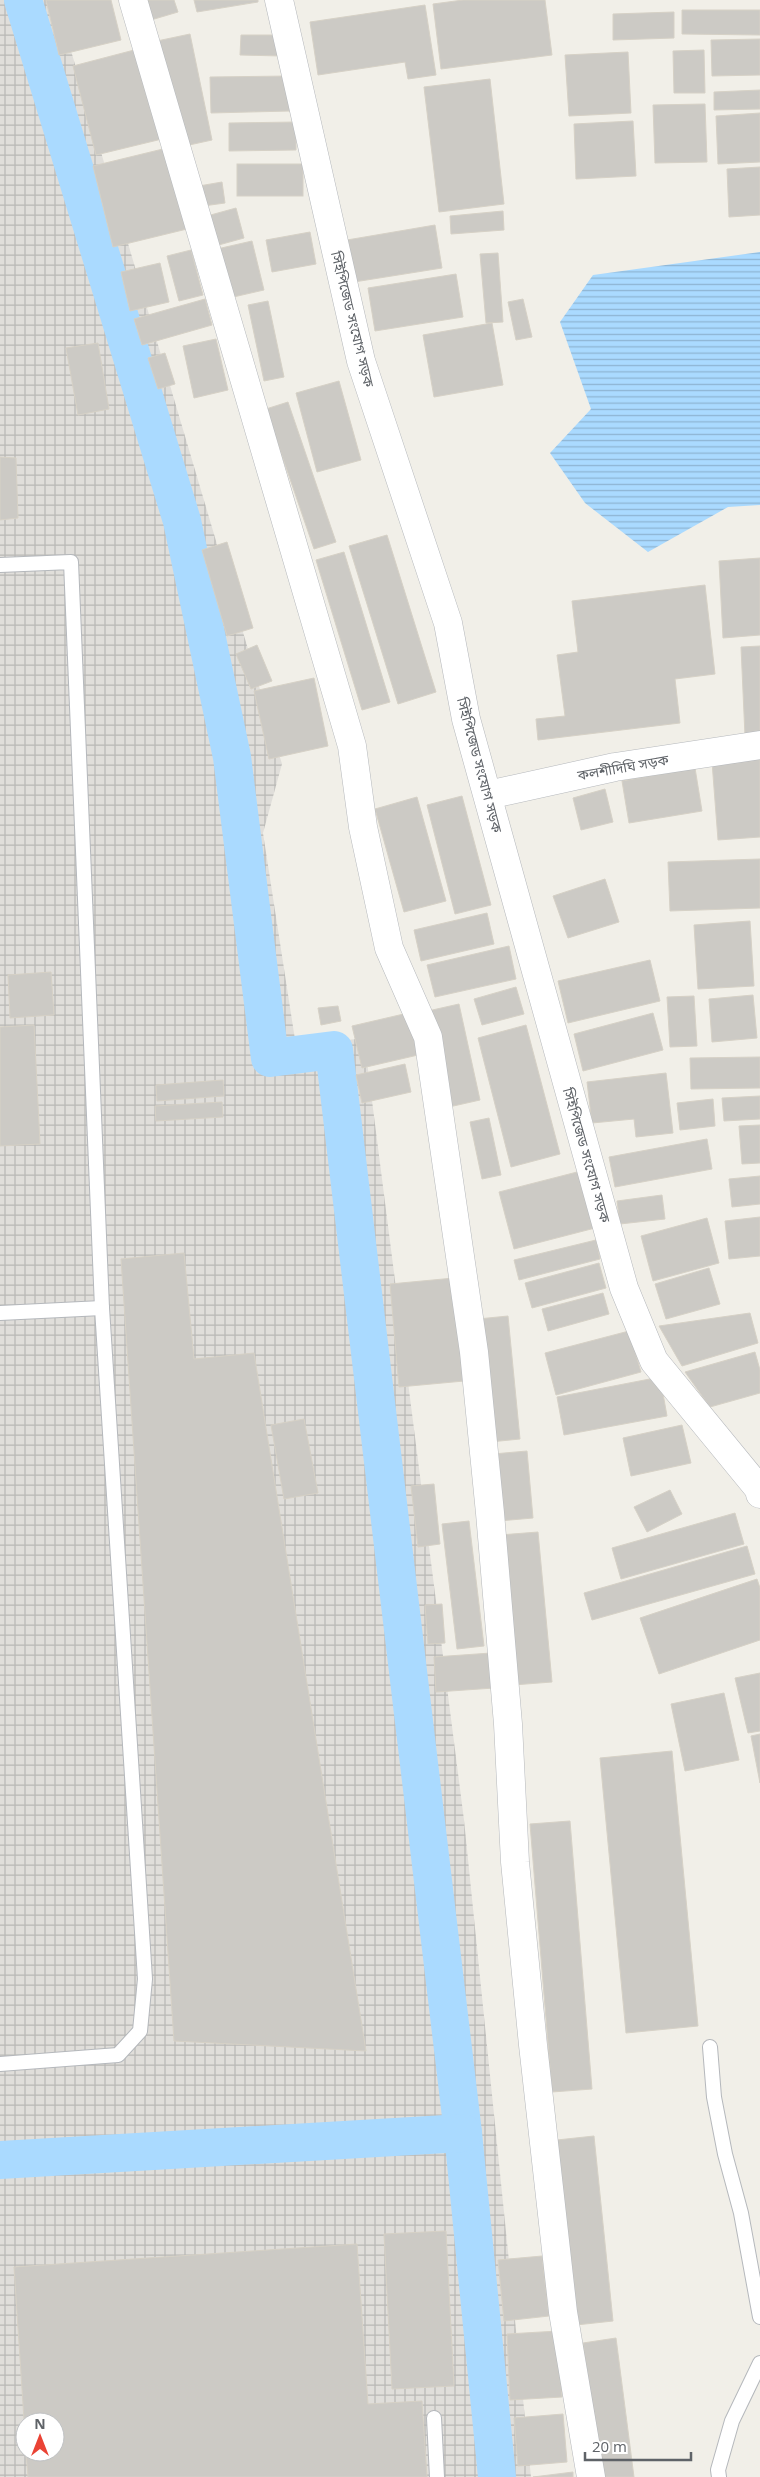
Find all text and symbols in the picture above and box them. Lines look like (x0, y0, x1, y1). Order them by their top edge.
street label: সিইপিজেড সংযোগ সড়ক (327, 248, 379, 390)
street label: সিইপিজেড সংযোগ সড়ক (453, 694, 507, 835)
street label: কলশীদিঘি সড়ক (575, 750, 671, 785)
street label: সিইপিজেড সংযোগ সড়ক (558, 1084, 616, 1225)
north arrow (15, 2412, 65, 2462)
text: N (34, 2414, 46, 2433)
scale bar (585, 2430, 691, 2462)
text: 20 m (592, 2436, 627, 2456)

